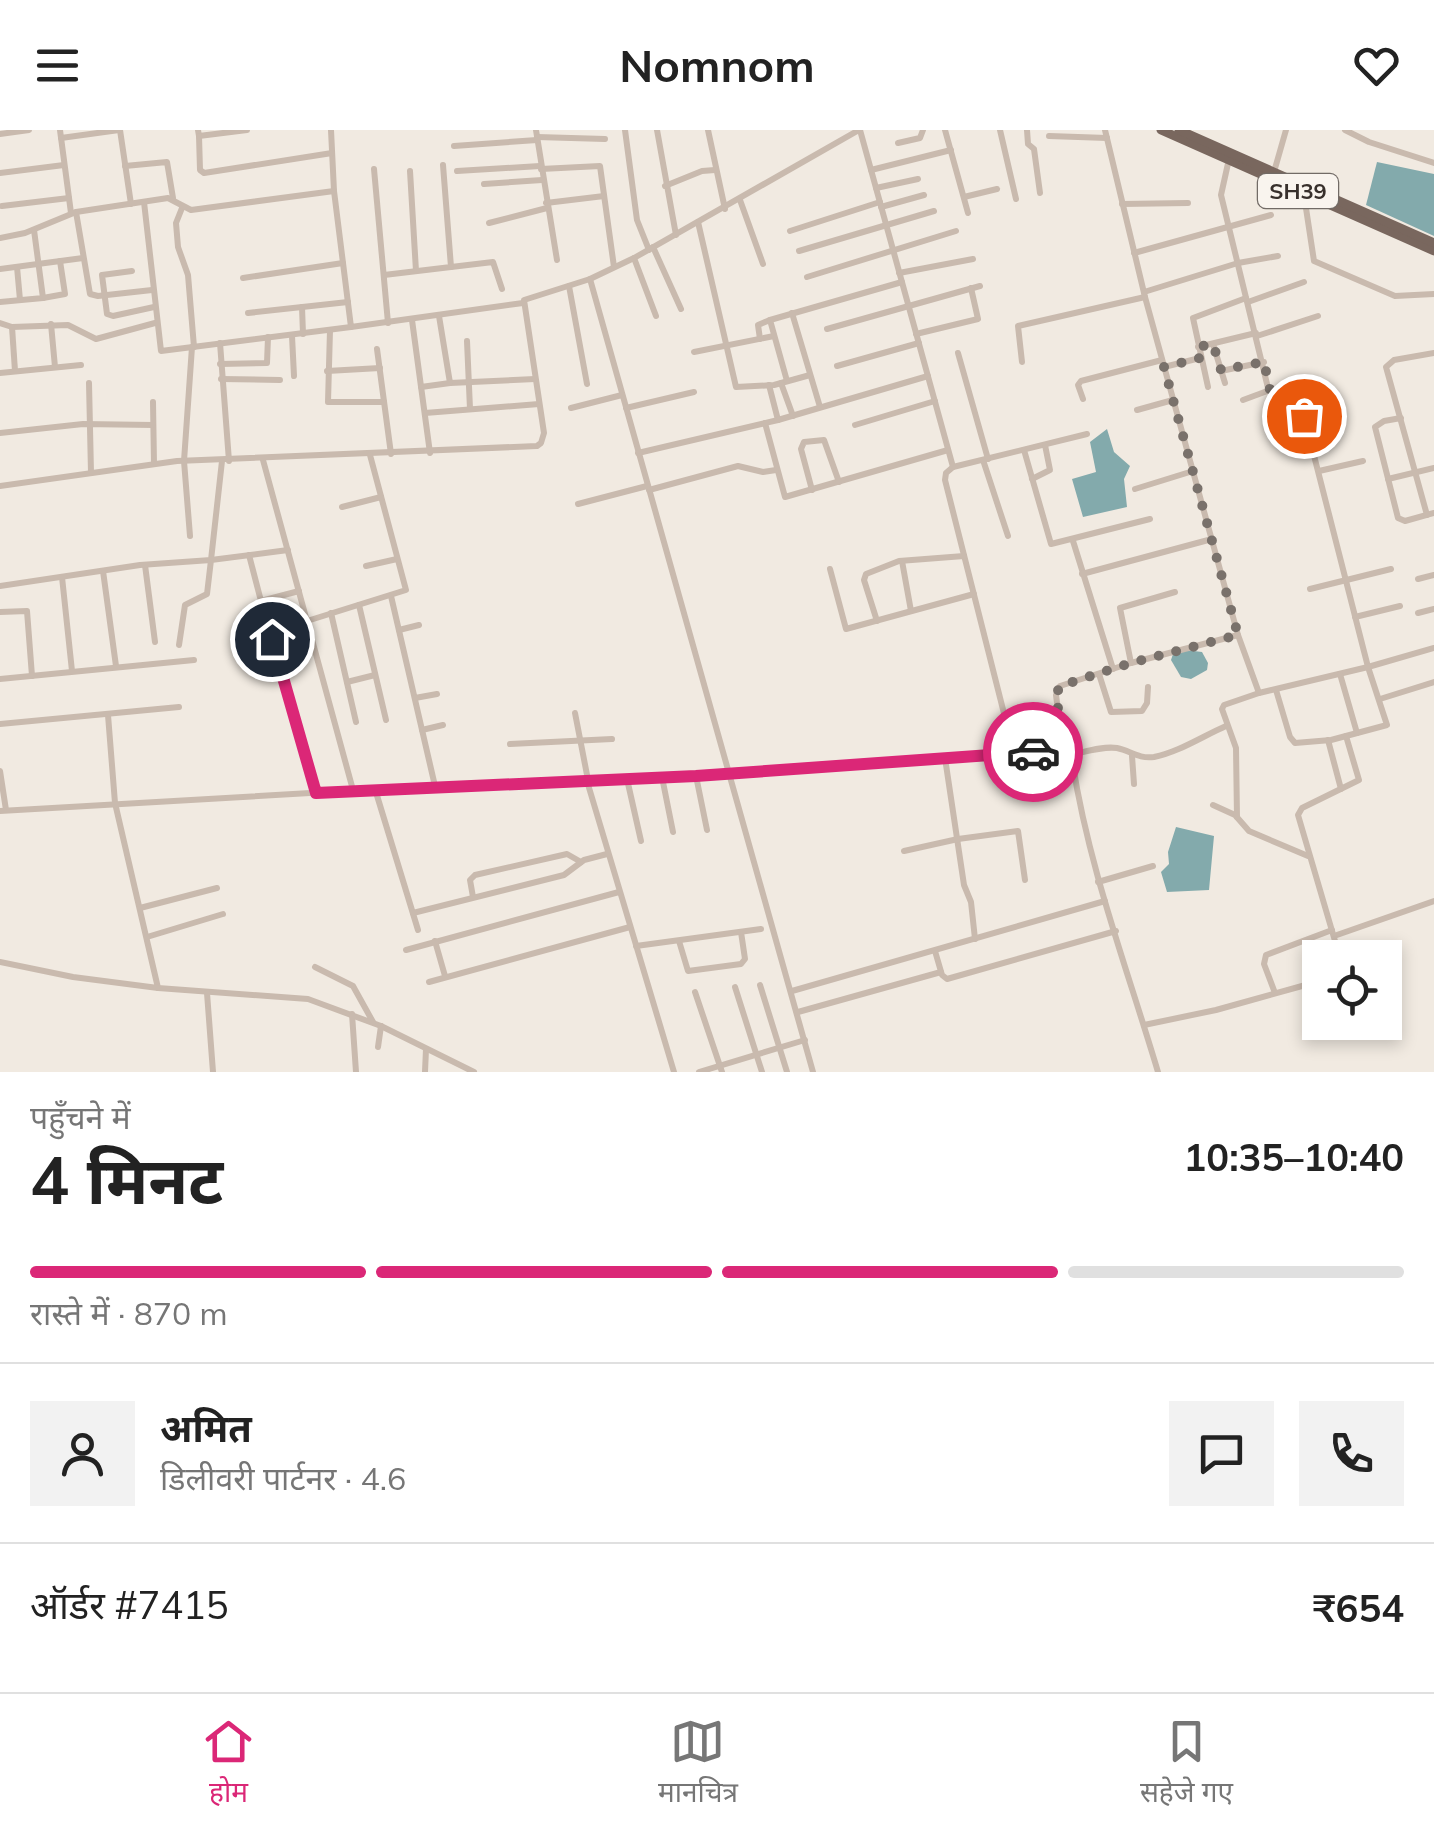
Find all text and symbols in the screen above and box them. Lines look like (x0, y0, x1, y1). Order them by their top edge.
text: Nomnom (619, 37, 815, 93)
icon: menu (30, 38, 85, 93)
icon: heart (1349, 38, 1404, 93)
road number: SH39 (1258, 174, 1338, 208)
pin (1262, 374, 1347, 459)
icon: bag (1277, 389, 1332, 444)
pin (230, 597, 315, 682)
icon: home (245, 612, 300, 667)
courier (983, 702, 1083, 802)
icon: car (1006, 725, 1061, 780)
map controls (1302, 940, 1402, 1040)
button: locate (1302, 940, 1402, 1040)
text: पहुँचने में (30, 1097, 131, 1137)
text: 10:35–10:40 (1184, 1133, 1404, 1181)
text: 4 मिनट (30, 1139, 223, 1220)
text: रास्ते में · 870 m (30, 1293, 228, 1333)
button: person (30, 1401, 135, 1506)
button: chat (1169, 1401, 1274, 1506)
button: phone (1299, 1401, 1404, 1506)
text: अमित (160, 1404, 252, 1452)
text: डिलीवरी पार्टनर · 4.6 (160, 1458, 406, 1498)
text: ऑर्डर #7415 (30, 1581, 229, 1629)
text: ₹654 (1313, 1584, 1404, 1632)
tab: होम (201, 1714, 256, 1813)
tab: मानचित्र (658, 1714, 738, 1813)
tab: सहेजे गए (1140, 1714, 1233, 1813)

